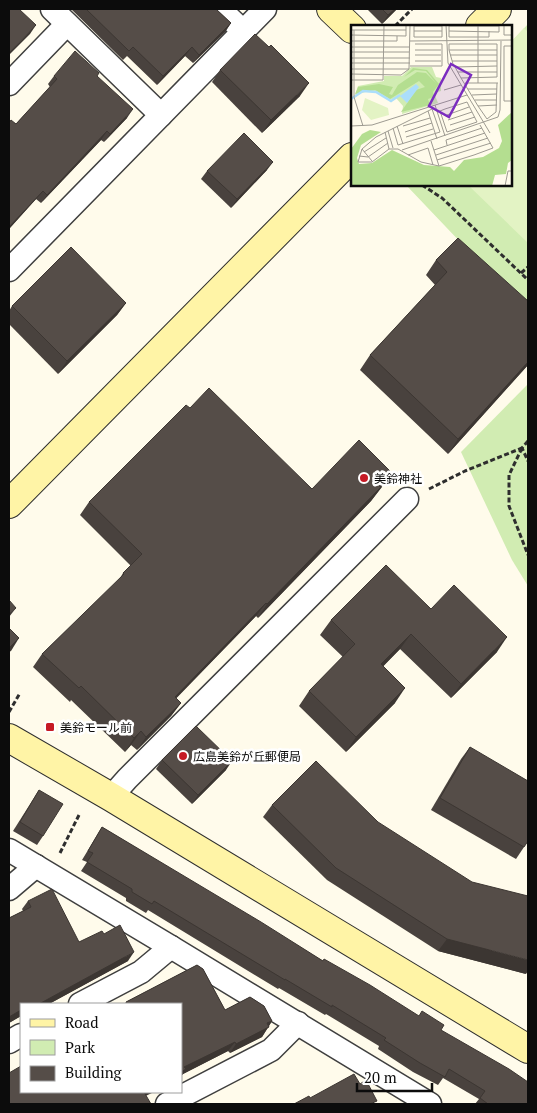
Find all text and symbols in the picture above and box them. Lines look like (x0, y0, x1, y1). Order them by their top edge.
inset map (351, 25, 512, 186)
place label: 美鈴神社 (374, 471, 422, 486)
marker: 美鈴神社 (358, 472, 370, 484)
place label: 美鈴モール前 (60, 720, 132, 735)
marker: 美鈴モール前 (44, 721, 56, 733)
place label: 広島美鈴が丘郵便局 (193, 749, 301, 764)
marker: 広島美鈴が丘郵便局 (177, 750, 189, 762)
legend (20, 1003, 182, 1093)
text: Road (65, 1012, 98, 1032)
text: Park (65, 1037, 95, 1057)
scale bar (357, 1060, 432, 1092)
text: Building (65, 1062, 123, 1082)
text: 20 m (364, 1067, 397, 1087)

